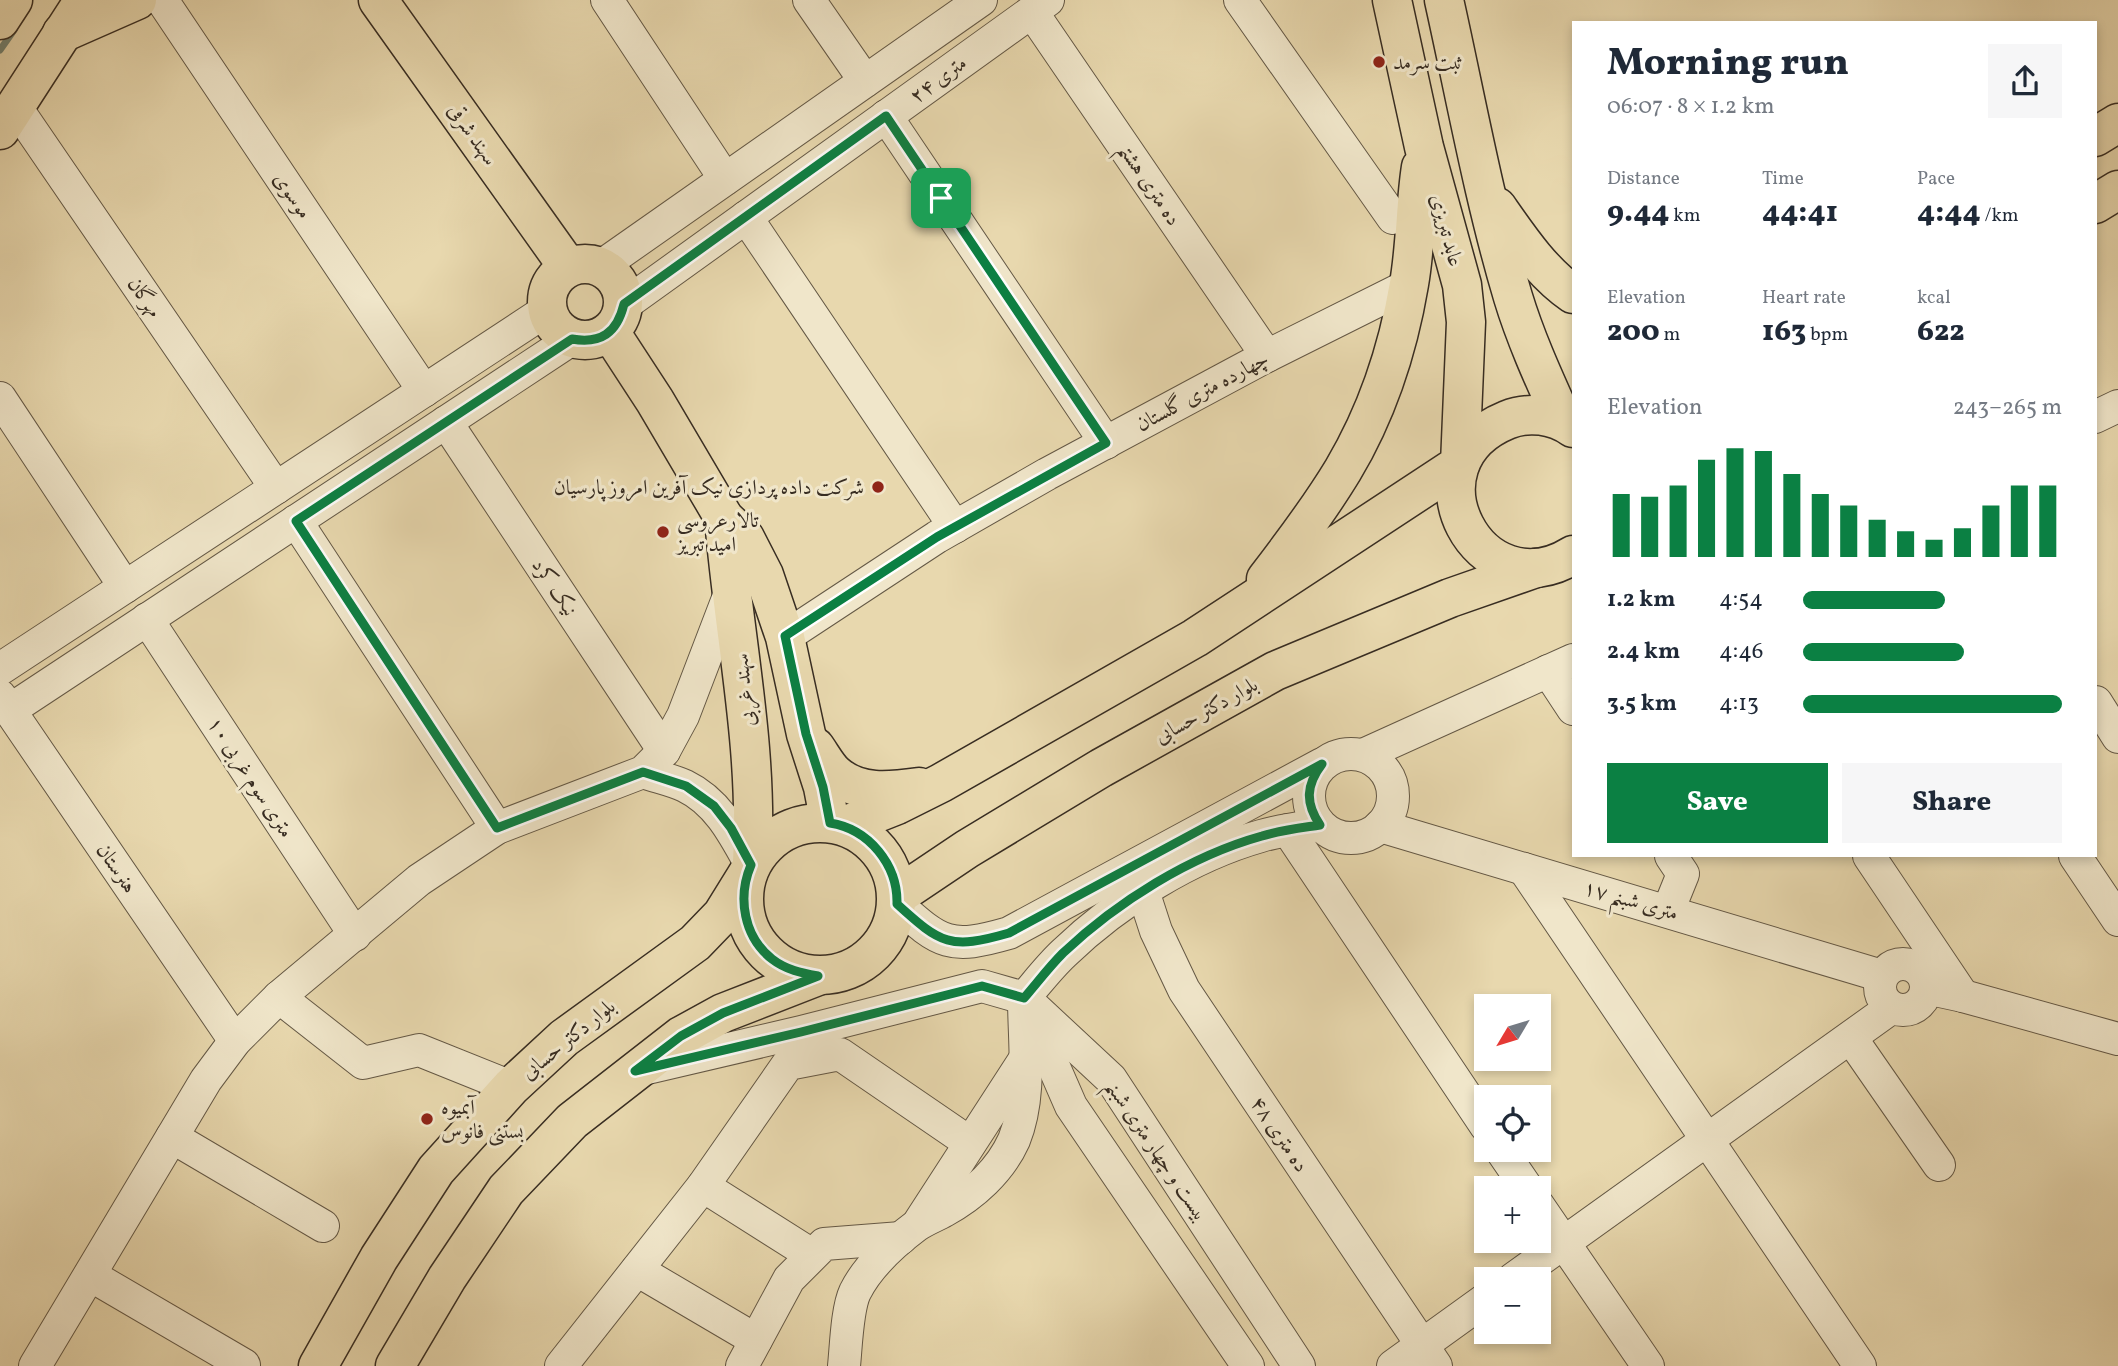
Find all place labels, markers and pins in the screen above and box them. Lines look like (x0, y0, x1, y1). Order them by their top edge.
place label: ثبت سرمد (1393, 49, 1463, 78)
marker: ثبت سرمد (1371, 54, 1387, 70)
pin (911, 168, 971, 228)
place label: شرکت داده پردازی نیک آفرین امروز پارسیان (554, 474, 864, 503)
marker: شرکت داده پردازی نیک آفرین امروز پارسیان (870, 479, 886, 495)
place label: تالارعروسی امید تبریز (675, 507, 760, 560)
marker: تالارعروسی امید تبریز (655, 524, 671, 540)
place label: آبمیوه بستنی فانوس (441, 1094, 524, 1147)
marker: آبمیوه بستنی فانوس (419, 1111, 435, 1127)

